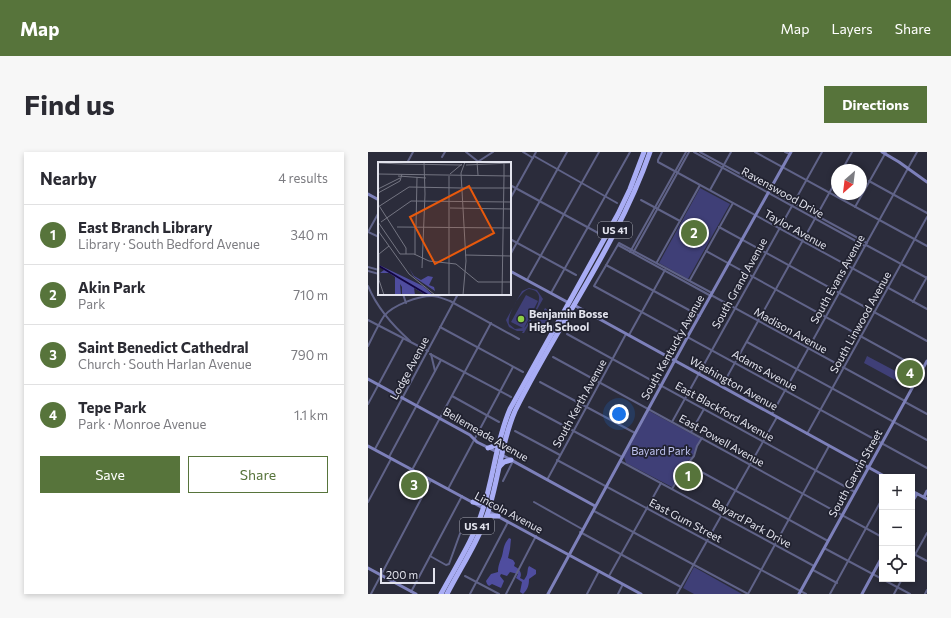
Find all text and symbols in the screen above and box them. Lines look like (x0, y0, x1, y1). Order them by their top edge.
text: Map (20, 17, 59, 40)
text: Map (781, 20, 809, 37)
text: Layers (831, 20, 873, 37)
text: Share (895, 20, 931, 37)
button: Directions (824, 86, 927, 123)
text: Find us (24, 87, 115, 121)
inset map (378, 162, 511, 295)
street label: Ravenswood Drive (740, 164, 827, 220)
north arrow (831, 164, 867, 200)
text: Nearby (40, 168, 97, 189)
text: 4 results (278, 170, 328, 186)
street label: Taylor Avenue (762, 206, 830, 252)
text: East Branch Library (78, 218, 212, 236)
pin: 2 (681, 218, 707, 248)
road number: US 41 (598, 222, 632, 238)
text: 1 (50, 227, 56, 243)
text: 340 m (290, 227, 328, 243)
street label: South Evans Avenue (807, 232, 867, 326)
street label: South Grand Avenue (709, 235, 769, 331)
text: Library · South Bedford Avenue (78, 236, 260, 252)
street label: South Linwood Avenue (827, 269, 893, 375)
text: Akin Park (78, 278, 146, 296)
text: 2 (49, 287, 57, 303)
text: 710 m (293, 287, 328, 303)
street label: South Kentucky Avenue (638, 292, 706, 402)
text: Park (78, 296, 105, 312)
street label: Madison Avenue (752, 304, 830, 356)
place label: Benjamin Bosse High School (529, 307, 608, 333)
marker: Benjamin Bosse High School (516, 314, 526, 324)
street label: Lodge Avenue (387, 334, 431, 402)
text: Saint Benedict Cathedral (78, 338, 249, 356)
text: 3 (49, 347, 57, 363)
text: 790 m (291, 347, 328, 363)
street label: Adams Avenue (730, 347, 800, 393)
street label: Washington Avenue (688, 353, 781, 413)
text: Church · South Harlan Avenue (78, 356, 252, 372)
street label: South Kerth Avenue (549, 356, 609, 449)
pin: 4 (897, 358, 923, 388)
street label: East Blackford Avenue (673, 378, 777, 444)
text: Tepe Park (78, 398, 147, 416)
street label: Bellemeade Avenue (441, 404, 531, 464)
your location (609, 404, 629, 424)
text: 4 (49, 407, 57, 423)
text: 1.1 km (294, 407, 328, 423)
street label: East Powell Avenue (677, 411, 767, 469)
text: Park · Monroe Avenue (78, 416, 206, 432)
street label: South Garvin Street (825, 426, 885, 519)
park label: Bayard Park (631, 444, 691, 457)
button: Save (40, 456, 180, 493)
button: Share (188, 456, 328, 493)
pin: 1 (675, 461, 701, 491)
pin: 3 (401, 470, 427, 500)
map controls (879, 474, 915, 582)
button: + (879, 474, 915, 510)
street label: Lincoln Avenue (473, 489, 545, 536)
street label: East Gum Street (647, 495, 725, 545)
street label: Bayard Park Drive (710, 496, 794, 550)
button: − (879, 510, 915, 546)
road number: US 41 (460, 518, 494, 534)
button: locate (879, 546, 915, 582)
scale bar (380, 566, 435, 585)
text: 200 m (386, 568, 418, 581)

